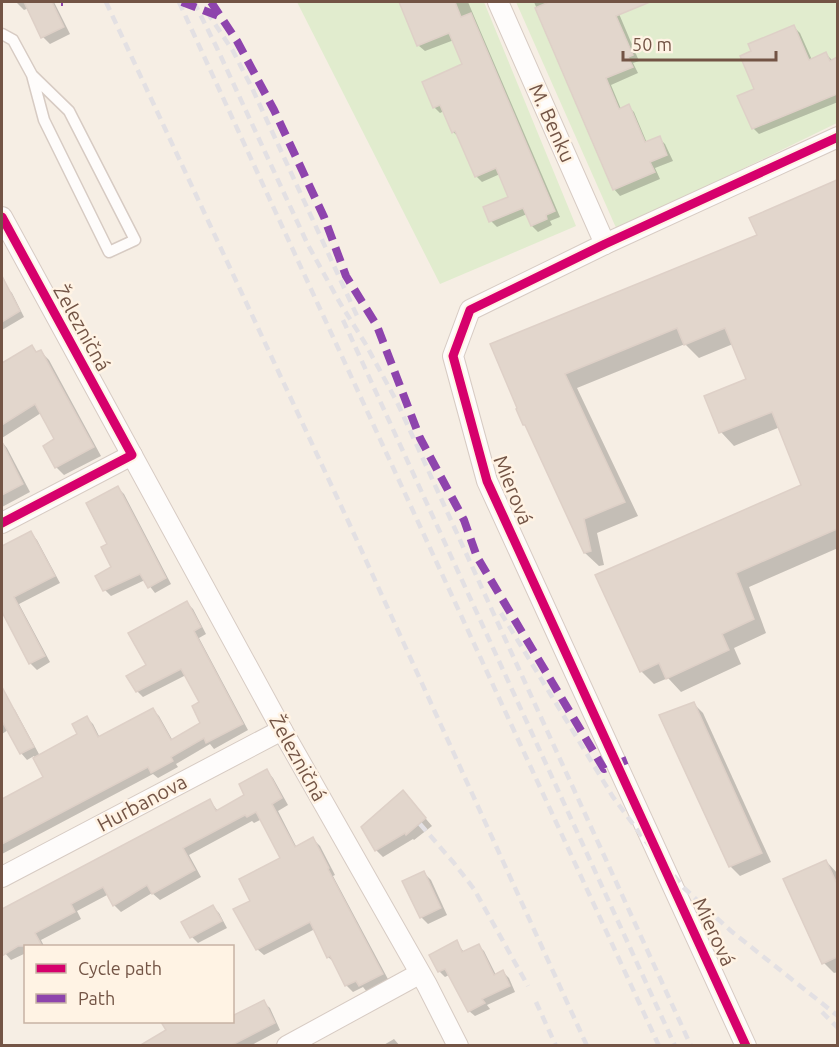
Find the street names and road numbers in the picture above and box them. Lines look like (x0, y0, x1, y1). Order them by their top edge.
street label: M. Benku (525, 80, 580, 166)
street label: Železničná (49, 281, 116, 375)
street label: Mierová (489, 452, 538, 528)
street label: Železničná (265, 711, 332, 805)
street label: Hurbanova (93, 769, 190, 836)
street label: Mierová (689, 894, 740, 970)

